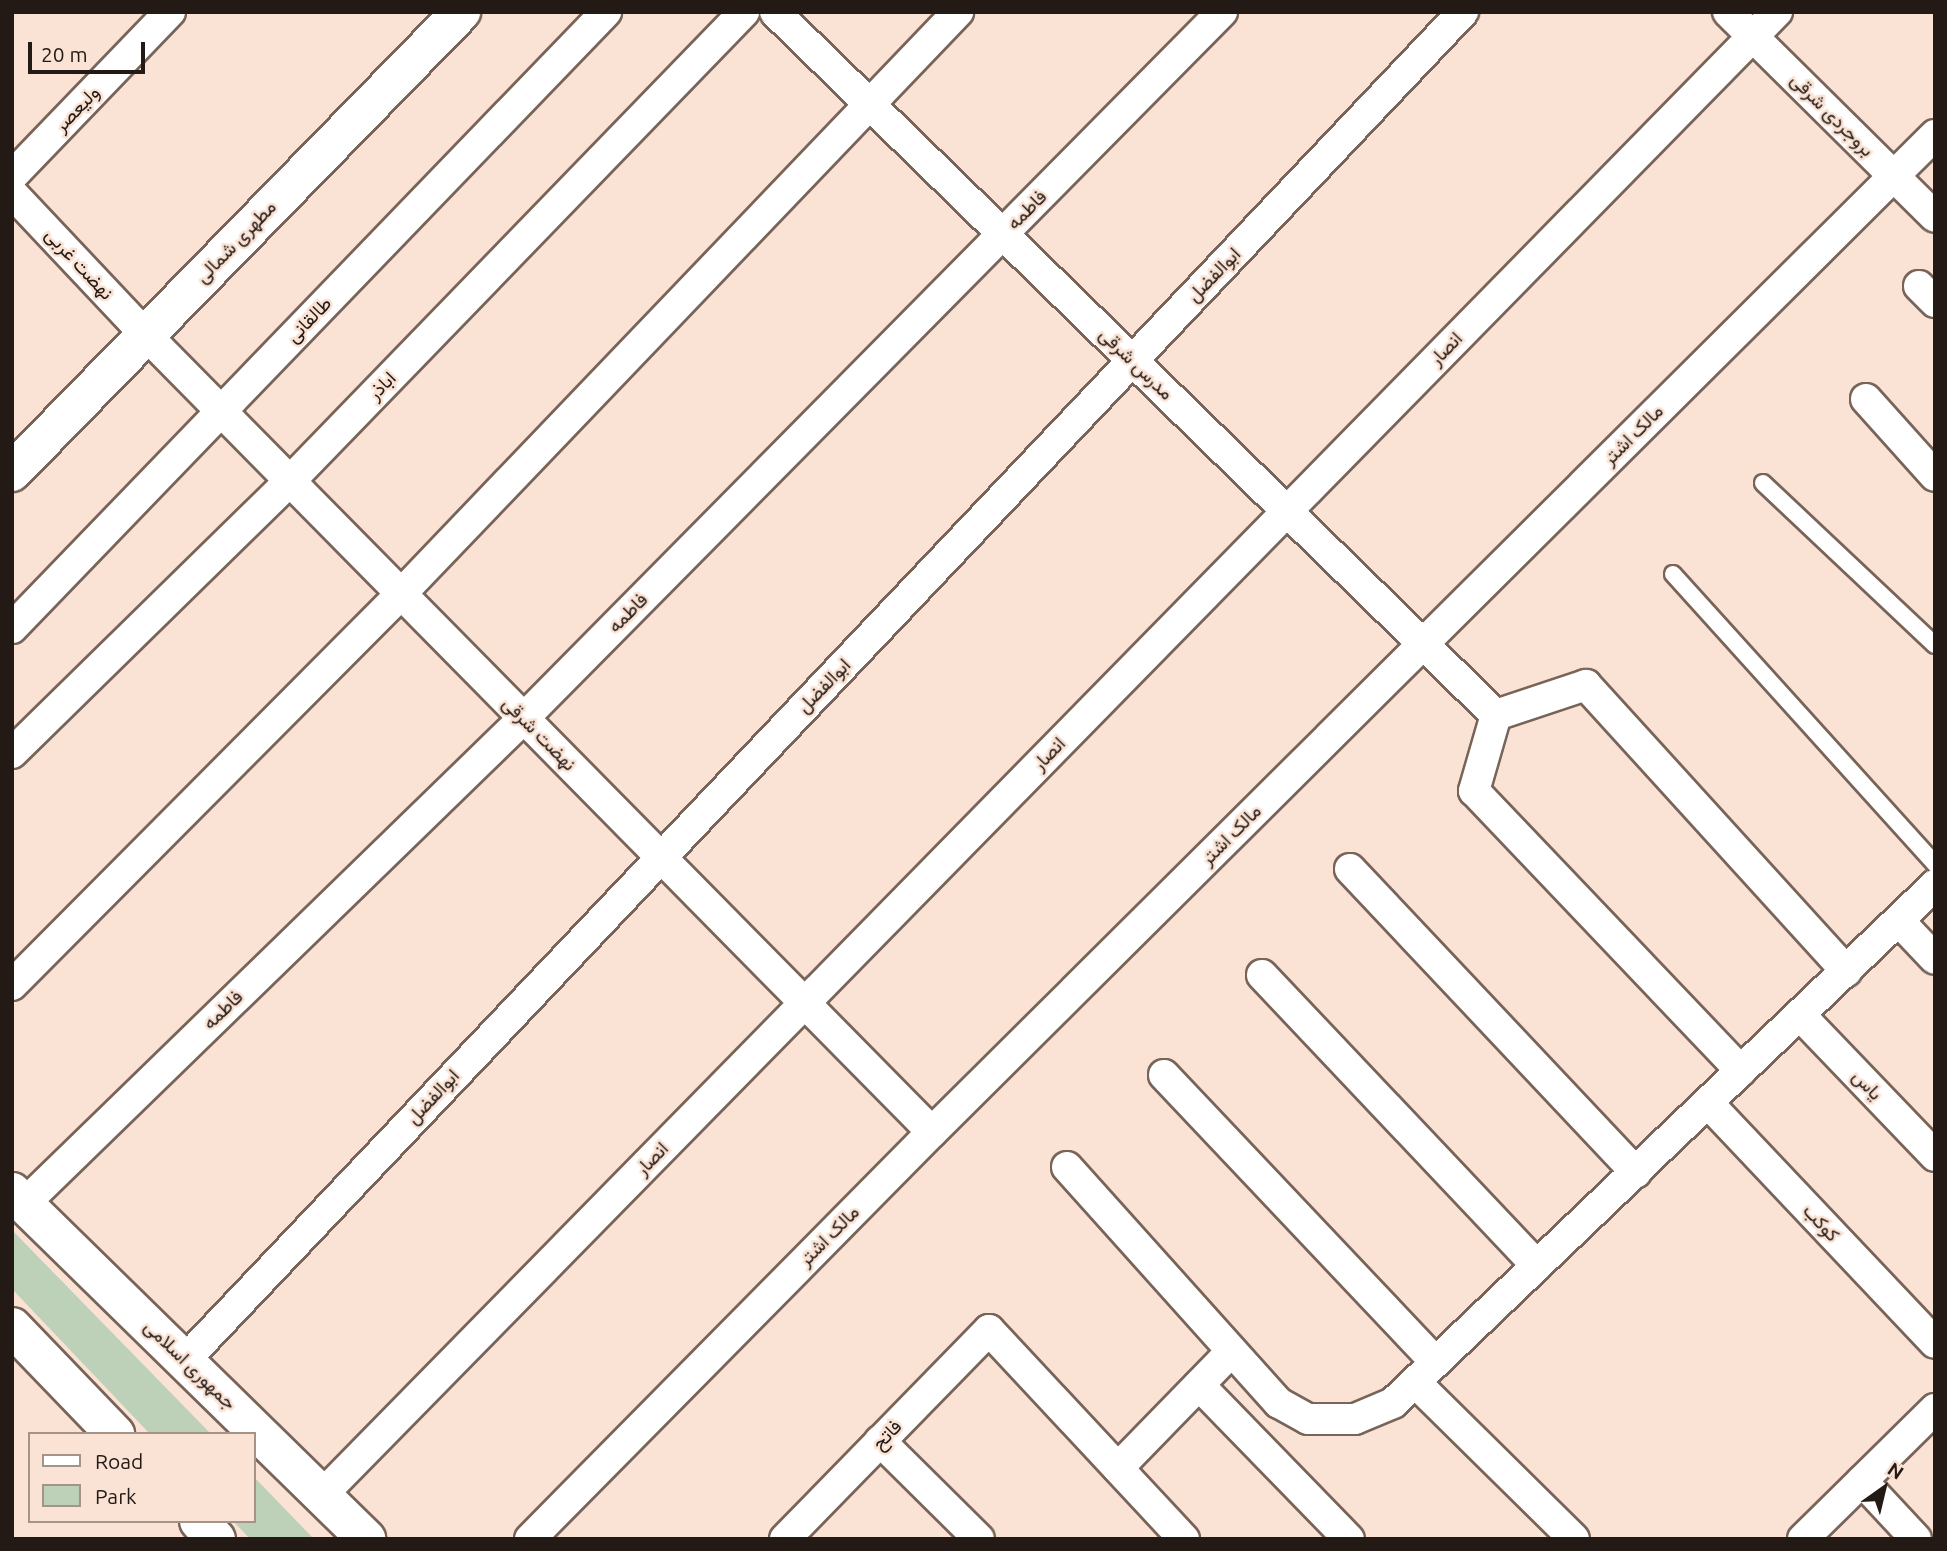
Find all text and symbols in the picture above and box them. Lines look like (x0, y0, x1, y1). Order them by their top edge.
scale bar (32, 28, 149, 72)
text: 20 m (41, 42, 88, 66)
street label: بروجردی شرقی (1786, 69, 1878, 161)
street label: ولیعصر (50, 81, 104, 137)
street label: فاطمه (1002, 185, 1052, 235)
street label: مطهری شمالی (191, 196, 281, 288)
street label: نهضت غربی (40, 223, 118, 305)
street label: ابوالفضل (1183, 243, 1245, 307)
street label: طالقانی (282, 292, 336, 348)
street label: مدرس شرقی (1094, 323, 1178, 405)
street label: انصار (1425, 328, 1467, 370)
street label: اباذر (363, 367, 401, 405)
street label: مالک اشتر (1598, 400, 1668, 470)
street label: فاطمه (603, 588, 653, 638)
street label: ابوالفضل (793, 654, 855, 718)
street label: نهضت شرقی (497, 692, 581, 776)
street label: انصار (1028, 733, 1070, 775)
street label: مالک اشتر (1196, 800, 1266, 870)
street label: فاطمه (198, 986, 248, 1034)
street label: ابوالفضل (402, 1065, 464, 1129)
street label: یاس (1847, 1065, 1887, 1105)
street label: انصار (631, 1138, 673, 1180)
street label: کوکب (1798, 1200, 1844, 1246)
street label: مالک اشتر (794, 1201, 864, 1271)
street label: جمهوری اسلامی (139, 1315, 241, 1415)
street label: فاتح (867, 1415, 907, 1455)
legend (28, 1432, 256, 1523)
text: Road (95, 1449, 143, 1473)
north arrow (1849, 1453, 1919, 1523)
text: N (1884, 1458, 1908, 1484)
text: Park (95, 1484, 137, 1508)

